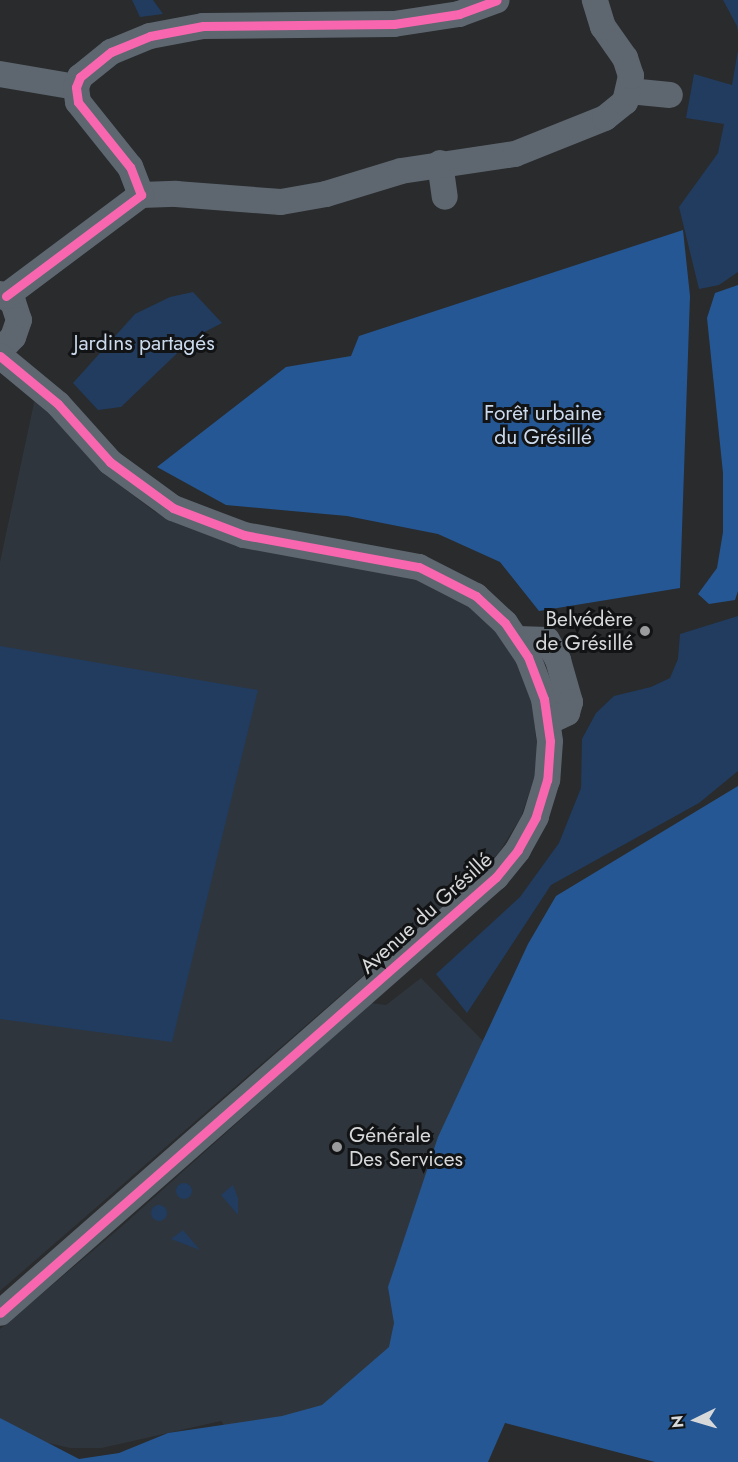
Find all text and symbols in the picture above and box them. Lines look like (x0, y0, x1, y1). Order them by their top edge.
park label: Jardins partagés (73, 330, 215, 356)
park label: Forêt urbaine du Grésillé (484, 400, 602, 450)
place label: Belvédère de Grésillé (536, 606, 633, 656)
marker: Belvédère de Grésillé (638, 624, 652, 638)
street label: Avenue du Grésillé (355, 847, 497, 979)
place label: Générale Des Services (349, 1122, 463, 1172)
marker: Générale Des Services (330, 1140, 344, 1154)
north arrow (666, 1390, 726, 1450)
text: N (666, 1414, 690, 1429)

